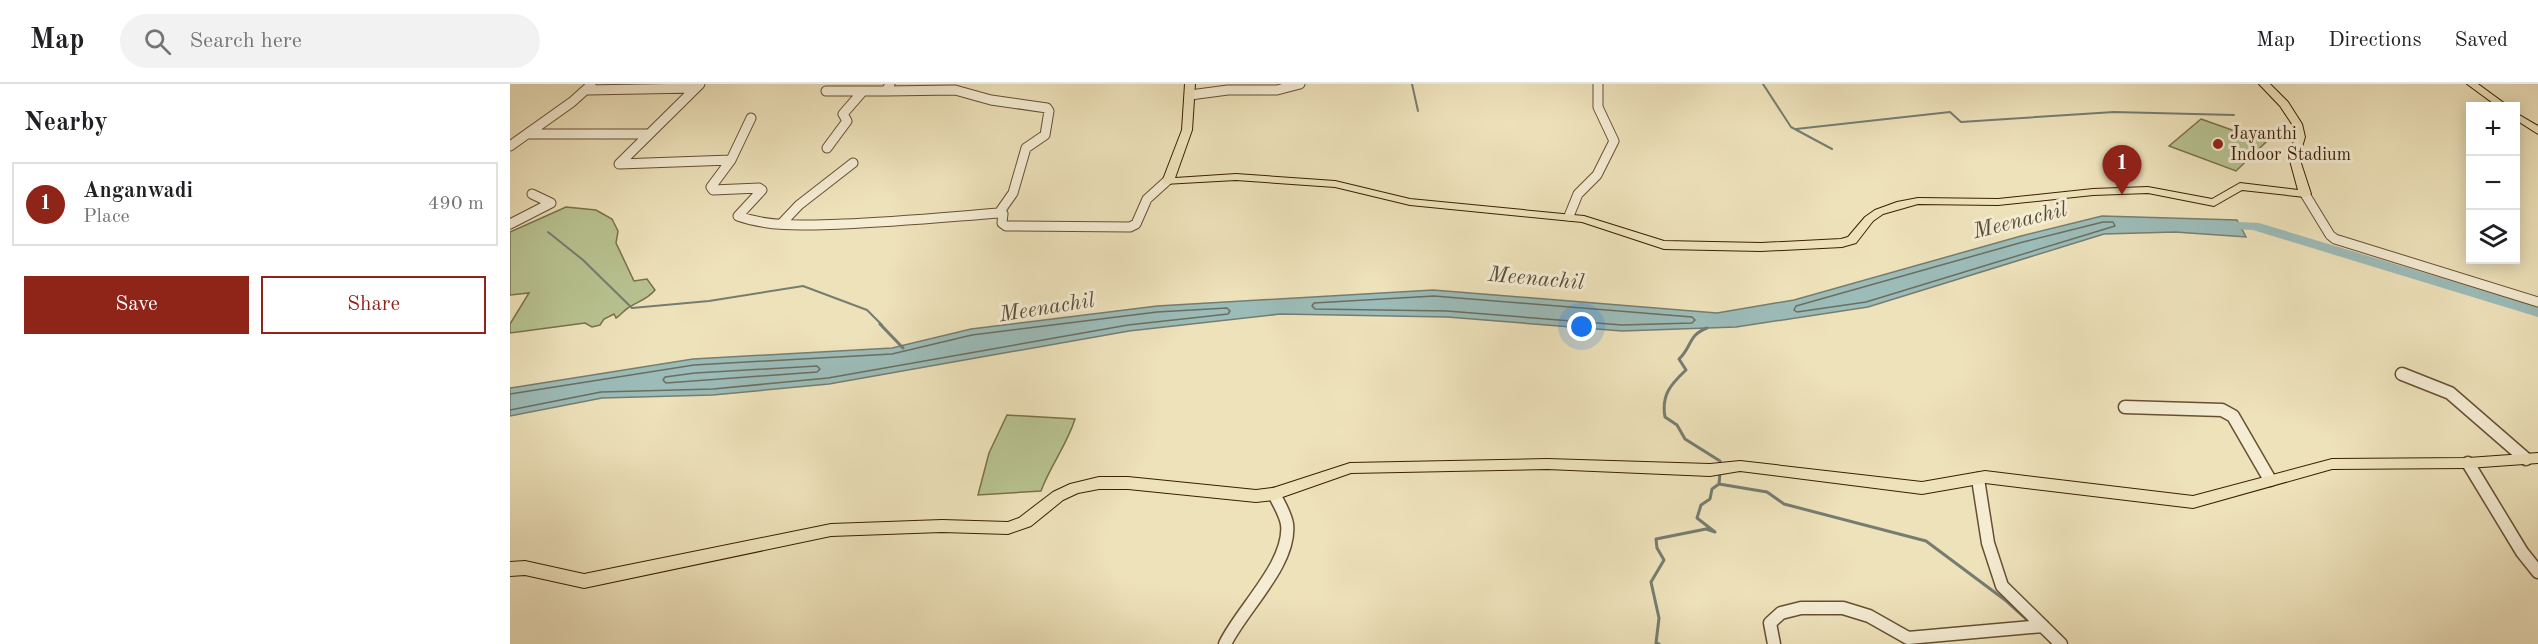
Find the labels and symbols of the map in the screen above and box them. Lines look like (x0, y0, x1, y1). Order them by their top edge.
place label: Jayanthi Indoor Stadium (2230, 125, 2351, 164)
marker: Jayanthi Indoor Stadium (2211, 137, 2225, 151)
pin: 1 (2102, 146, 2142, 195)
water label: Meenachil (1970, 199, 2070, 244)
water label: Meenachil (1486, 264, 1586, 294)
water label: Meenachil (997, 289, 1097, 327)
your location (1567, 312, 1596, 341)

